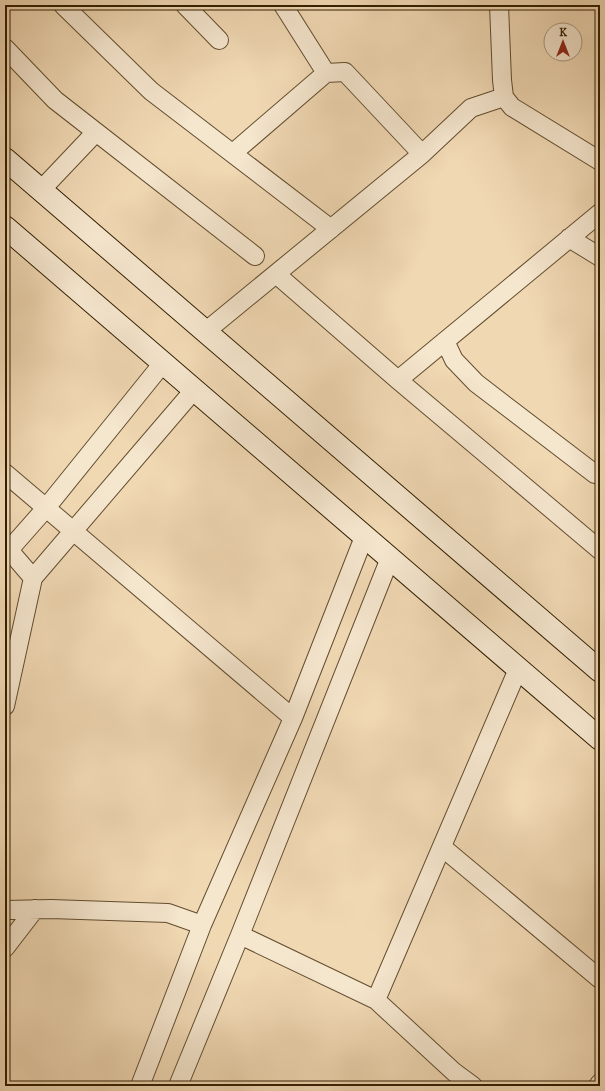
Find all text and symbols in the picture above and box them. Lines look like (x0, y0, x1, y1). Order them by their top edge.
north arrow (543, 22, 583, 62)
text: K (559, 26, 567, 40)

